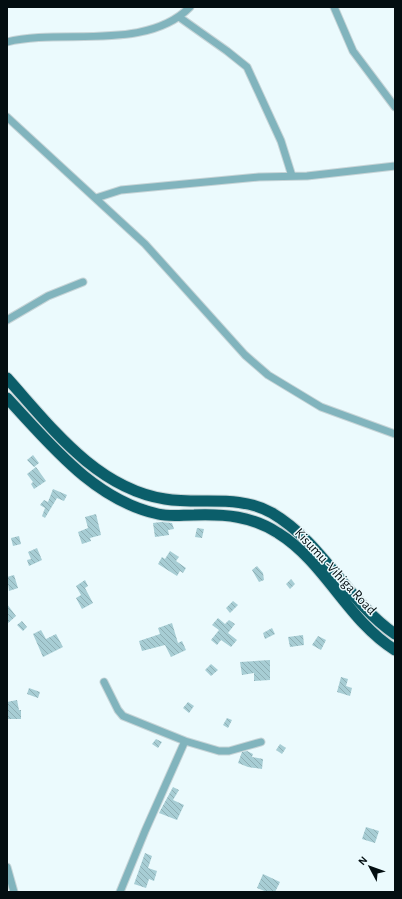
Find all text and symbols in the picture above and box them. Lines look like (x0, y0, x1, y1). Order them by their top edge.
street label: Kisumu -Vihiga Road (292, 526, 379, 618)
north arrow (350, 847, 390, 887)
text: N (356, 854, 369, 867)

